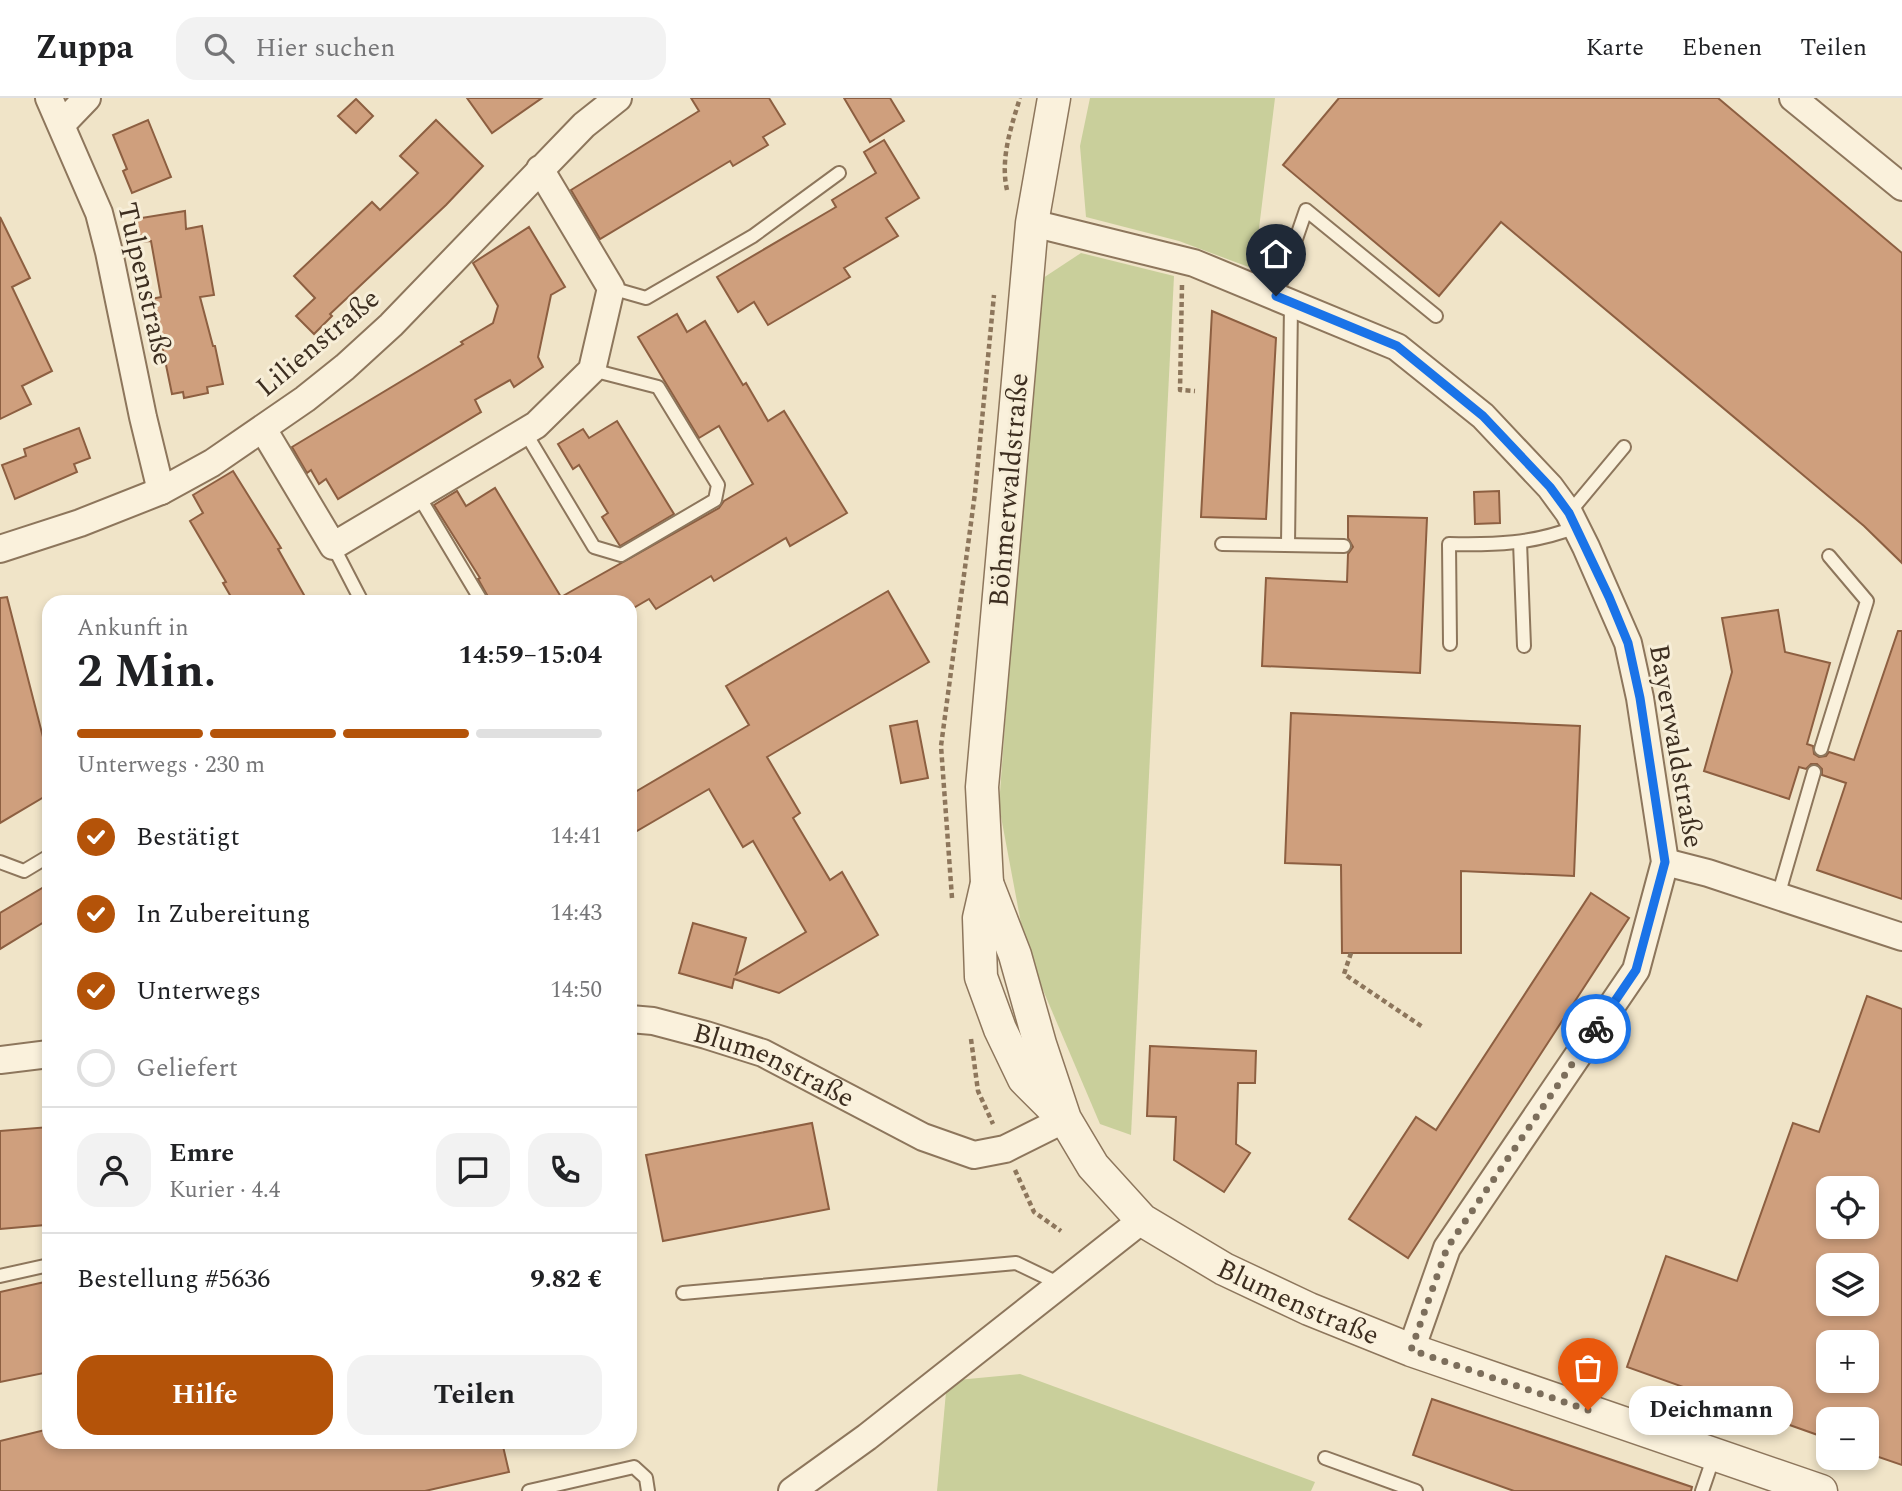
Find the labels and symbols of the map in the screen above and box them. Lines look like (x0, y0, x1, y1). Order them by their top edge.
street label: Tulpenstraße (105, 198, 185, 370)
pin (1246, 224, 1306, 296)
street label: Lilienstraße (246, 278, 390, 408)
street label: Böhmerwaldstraße (977, 371, 1041, 609)
street label: Bayerwaldstraße (1637, 641, 1715, 851)
courier (1561, 994, 1631, 1064)
street label: Blumenstraße (688, 1011, 863, 1119)
street label: Blumenstraße (1210, 1247, 1386, 1357)
pin (1558, 1338, 1618, 1410)
callout: Deichmann (1630, 1386, 1795, 1434)

